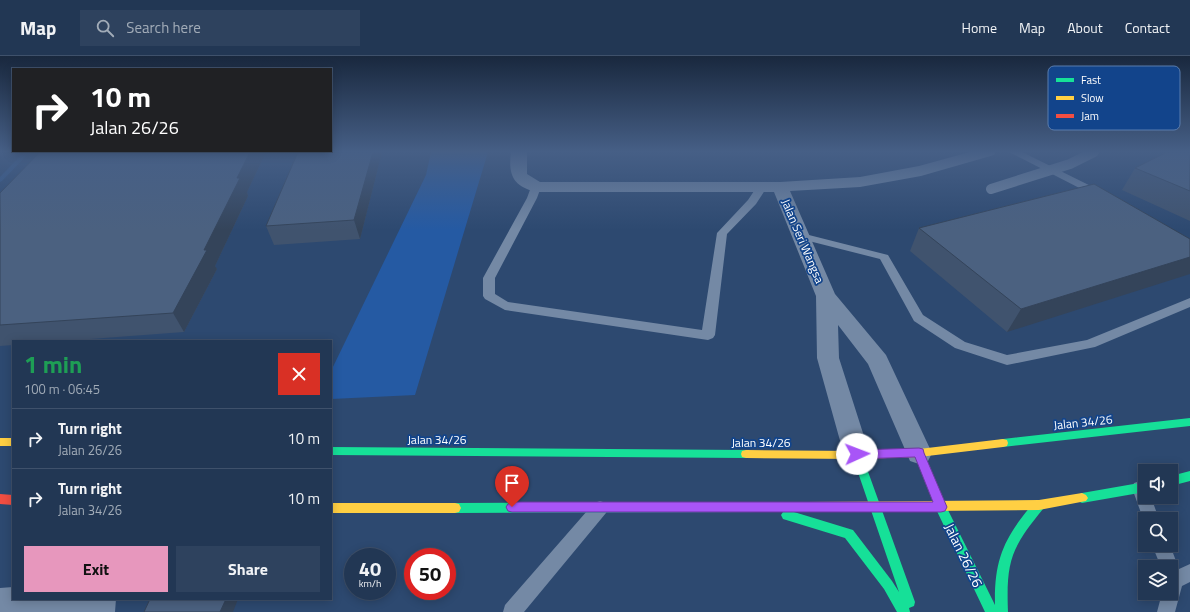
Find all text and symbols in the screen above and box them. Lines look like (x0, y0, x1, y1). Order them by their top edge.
search box (80, 10, 360, 46)
text: Map (20, 13, 56, 42)
text: Search here (126, 16, 201, 39)
icon: search (94, 17, 116, 39)
text: Home (962, 17, 997, 38)
text: Map (1019, 17, 1045, 38)
text: About (1067, 17, 1103, 38)
text: Contact (1125, 17, 1170, 38)
legend (1048, 66, 1180, 130)
text: Fast (1081, 72, 1101, 88)
text: 10 m (90, 75, 151, 118)
icon: right (24, 84, 76, 136)
text: Slow (1081, 90, 1104, 106)
text: Jam (1081, 108, 1099, 124)
text: Jalan 26/26 (90, 114, 179, 141)
street label: Jalan Seri Wangsa (777, 196, 829, 286)
text: 1 min (24, 346, 82, 382)
button: close (278, 353, 320, 395)
text: 100 m · 06:45 (24, 379, 100, 399)
street label: Jalan 34/26 (1053, 409, 1114, 435)
text: Turn right (58, 417, 122, 440)
text: 10 m (287, 427, 320, 450)
icon: right (24, 428, 46, 450)
street label: Jalan 34/26 (407, 430, 467, 449)
street label: Jalan 34/26 (731, 433, 791, 452)
position arrow (836, 433, 878, 475)
text: Jalan 26/26 (58, 440, 122, 460)
map controls (1138, 464, 1178, 600)
button: sound (1138, 464, 1178, 504)
pin (495, 466, 529, 507)
icon: arrive (501, 472, 523, 494)
text: Turn right (58, 477, 122, 500)
text: 10 m (287, 487, 320, 510)
icon: right (24, 488, 46, 510)
text: Jalan 34/26 (58, 500, 122, 520)
button: search (1138, 512, 1178, 552)
street label: Jalan 26/26 (939, 519, 989, 591)
button: Exit (24, 546, 168, 592)
button: Share (176, 546, 320, 592)
speed limit sign: 50 (404, 548, 456, 600)
text: 40 (359, 553, 381, 584)
button: layers (1138, 560, 1178, 600)
text: km/h (359, 576, 381, 591)

